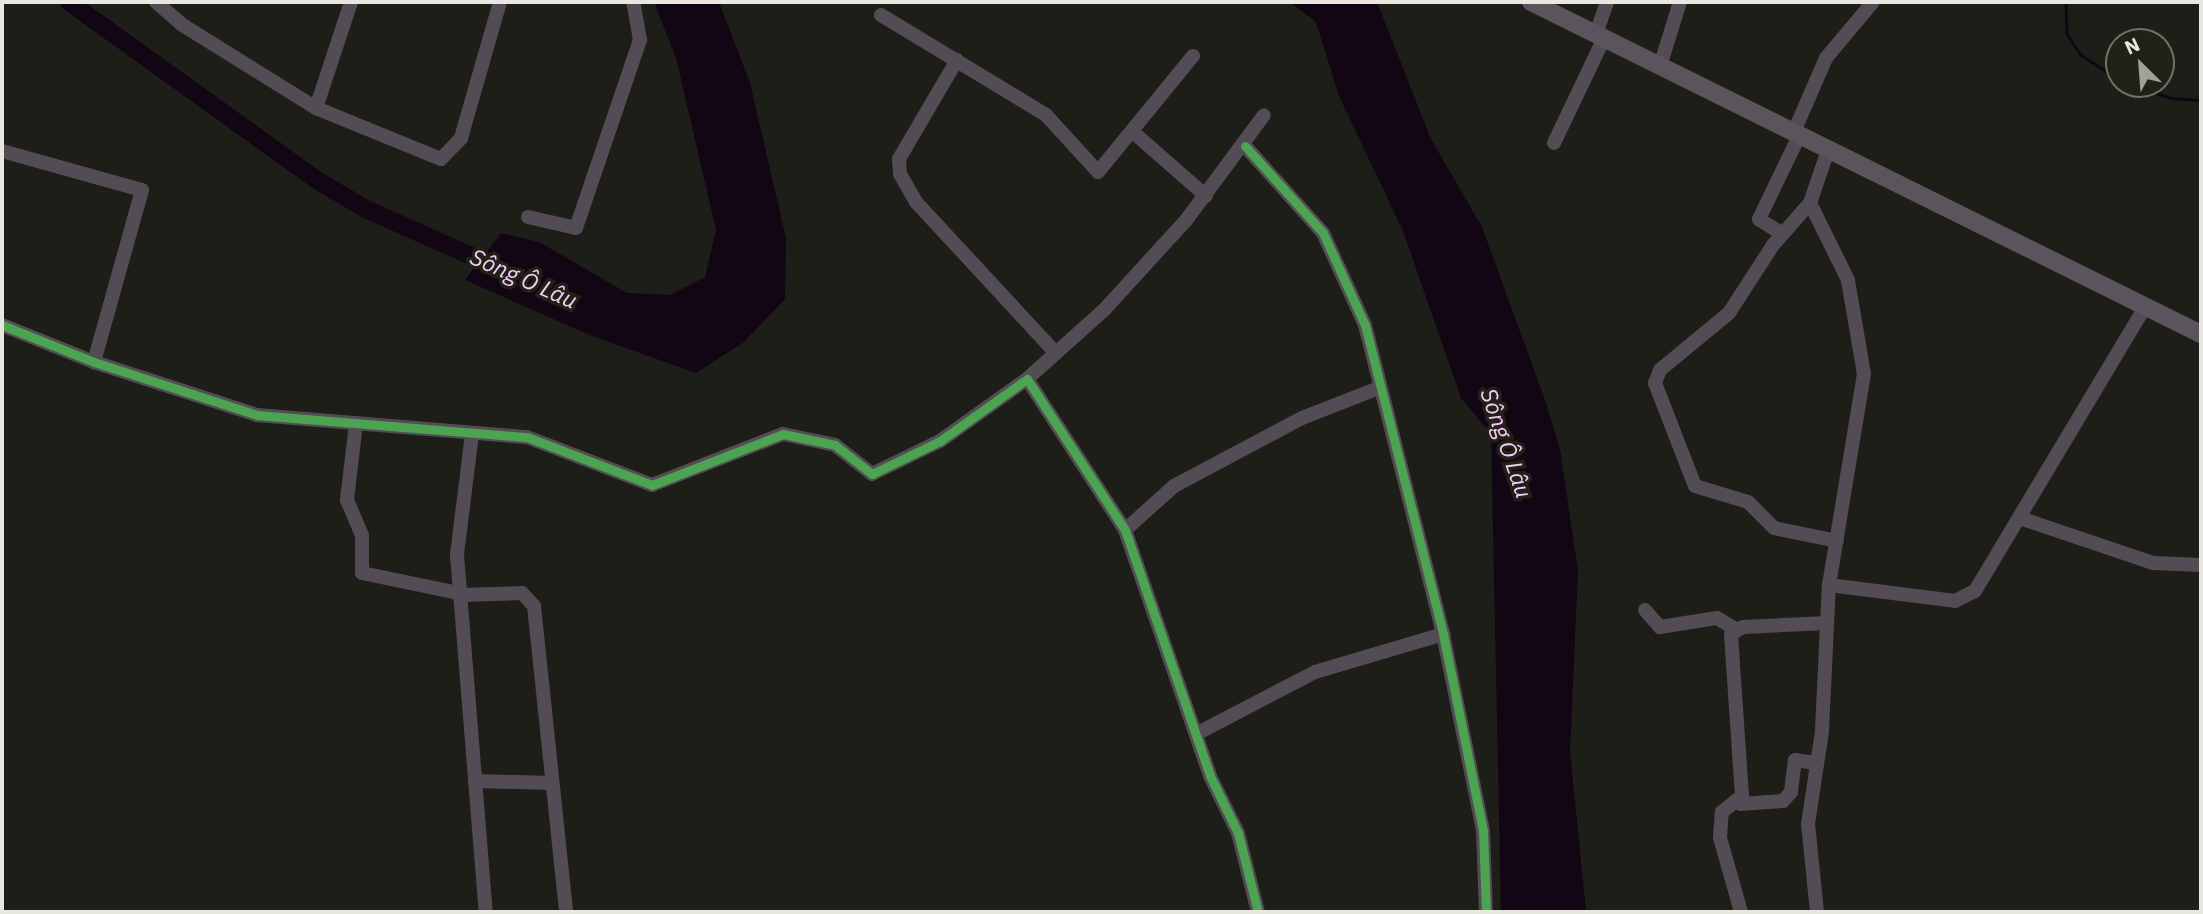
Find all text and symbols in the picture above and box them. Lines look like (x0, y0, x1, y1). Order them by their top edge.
north arrow (2105, 28, 2175, 98)
text: N (2121, 32, 2143, 60)
water label: Sông Ô Lâu (466, 242, 582, 314)
water label: Sông Ô Lâu (1475, 385, 1539, 501)

